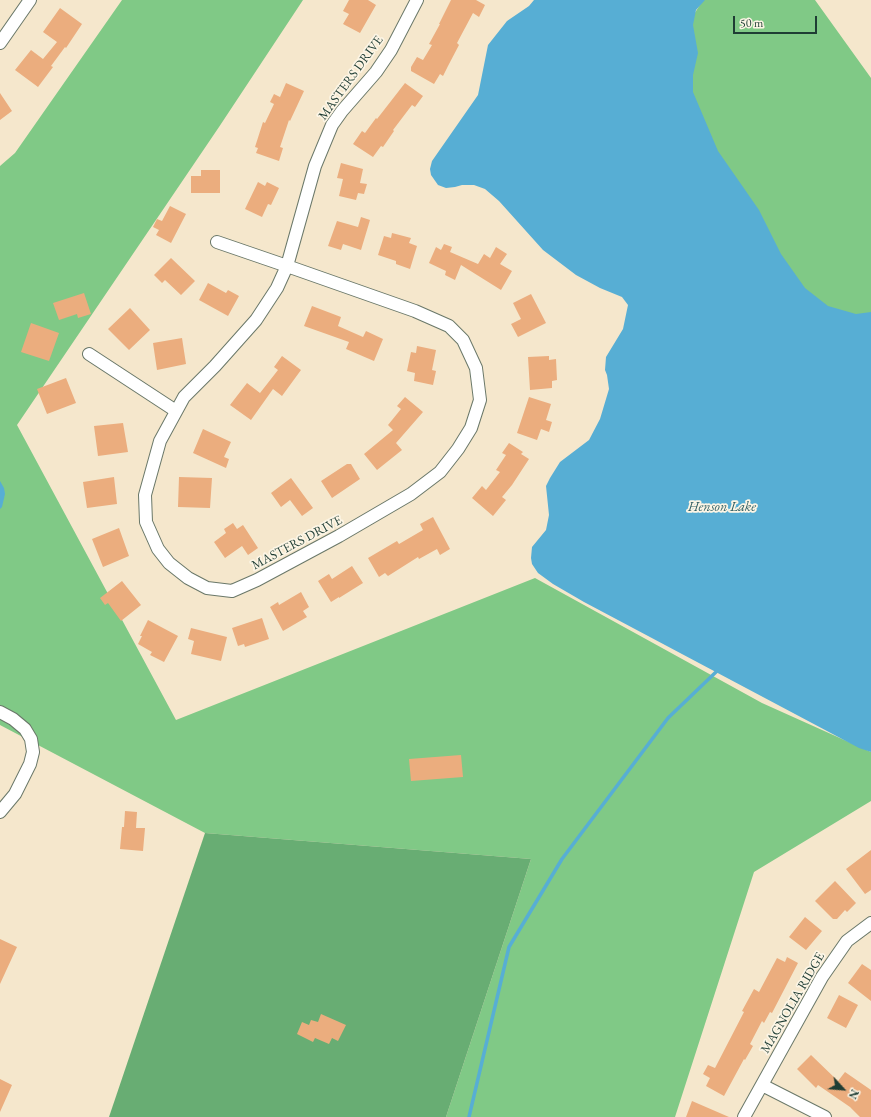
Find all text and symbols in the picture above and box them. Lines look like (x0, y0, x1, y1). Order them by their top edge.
scale bar (735, 8, 819, 34)
text: 50 m (740, 15, 763, 31)
street label: MASTERS DRIVE (315, 33, 387, 123)
water label: Henson Lake (688, 499, 756, 515)
street label: MASTERS DRIVE (249, 513, 345, 573)
street label: MAGNOLIA RIDGE (758, 950, 828, 1056)
north arrow (823, 1069, 863, 1109)
text: N (846, 1087, 862, 1101)

